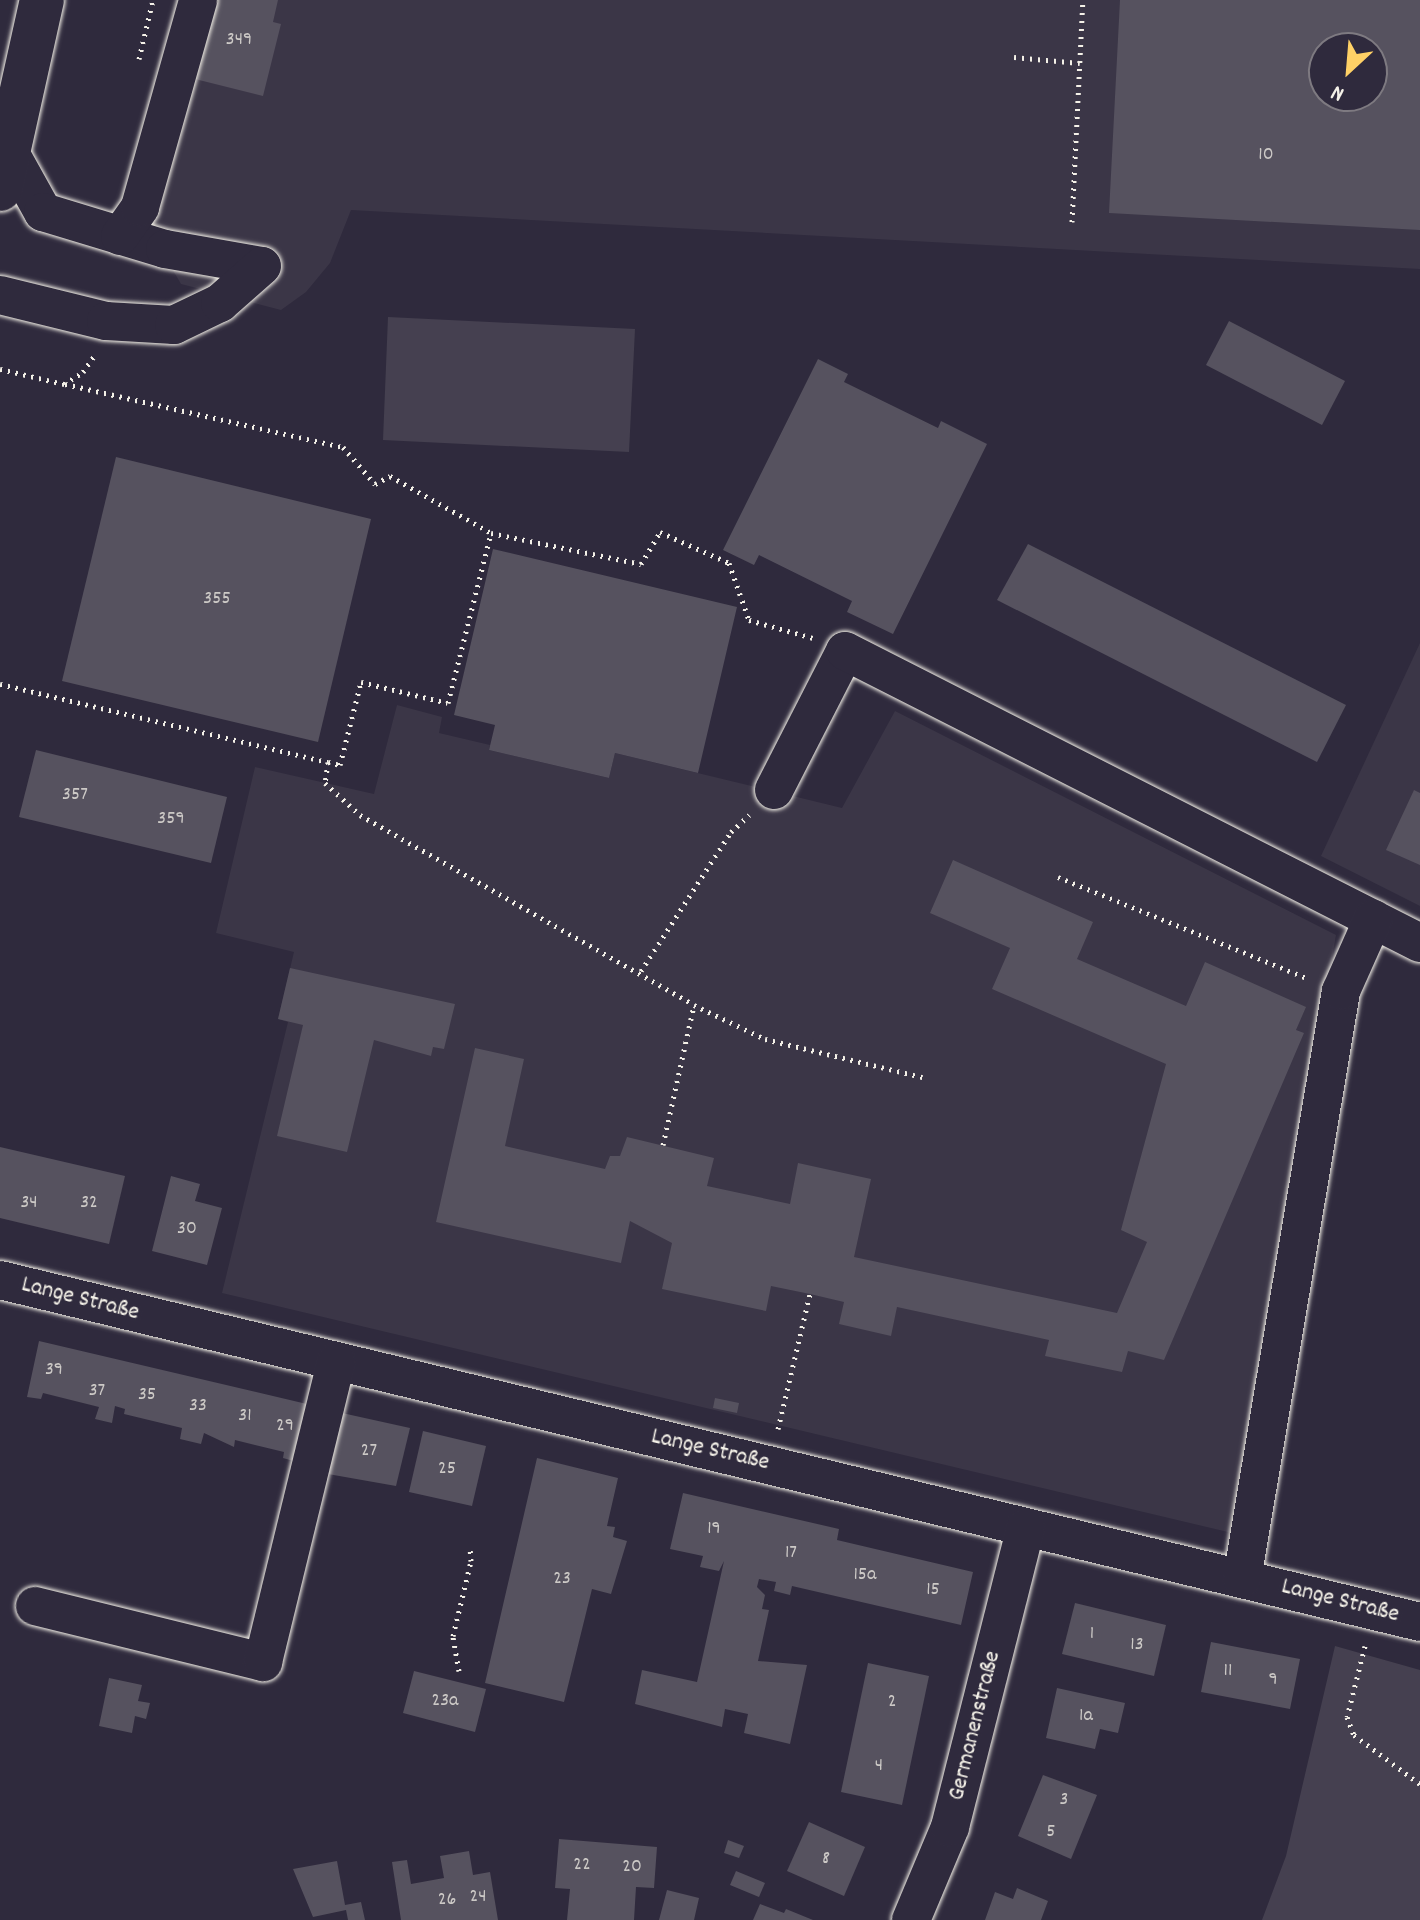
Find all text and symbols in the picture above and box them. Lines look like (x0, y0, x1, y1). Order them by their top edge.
house number: 349 (226, 28, 252, 52)
north arrow (1308, 32, 1388, 112)
text: N (1326, 76, 1350, 109)
house number: 10 (1258, 143, 1274, 167)
house number: 355 (203, 587, 231, 611)
house number: 357 (62, 783, 88, 807)
house number: 359 (157, 807, 185, 831)
house number: 34 (20, 1191, 38, 1215)
house number: 32 (80, 1191, 98, 1215)
house number: 30 (177, 1217, 197, 1241)
street label: Lange Straße (18, 1271, 142, 1329)
house number: 39 (45, 1358, 63, 1382)
house number: 37 (89, 1379, 105, 1403)
house number: 35 (138, 1383, 156, 1407)
house number: 33 (189, 1394, 207, 1418)
house number: 31 (238, 1404, 252, 1428)
house number: 29 (276, 1414, 294, 1438)
street label: Lange Straße (648, 1423, 772, 1479)
house number: 27 (361, 1439, 377, 1463)
house number: 25 (438, 1457, 456, 1481)
house number: 19 (707, 1517, 721, 1541)
house number: 17 (785, 1541, 797, 1565)
house number: 15a (853, 1563, 877, 1587)
house number: 23 (553, 1567, 571, 1591)
street label: Lange Straße (1278, 1573, 1402, 1631)
house number: 15 (926, 1578, 940, 1602)
house number: 1 (1090, 1622, 1094, 1646)
house number: 13 (1130, 1633, 1144, 1657)
street label: Germanenstraße (944, 1648, 1008, 1804)
house number: 11 (1224, 1659, 1232, 1683)
house number: 9 (1268, 1668, 1278, 1692)
house number: 23a (432, 1689, 458, 1713)
house number: 2 (888, 1690, 896, 1714)
house number: 1a (1079, 1704, 1093, 1728)
house number: 4 (875, 1754, 883, 1778)
house number: 3 (1060, 1788, 1068, 1812)
house number: 5 (1046, 1820, 1056, 1844)
house number: 8 (822, 1847, 830, 1871)
house number: 22 (573, 1853, 591, 1877)
house number: 20 (622, 1855, 642, 1879)
house number: 24 (469, 1885, 487, 1909)
house number: 26 (438, 1888, 456, 1912)

